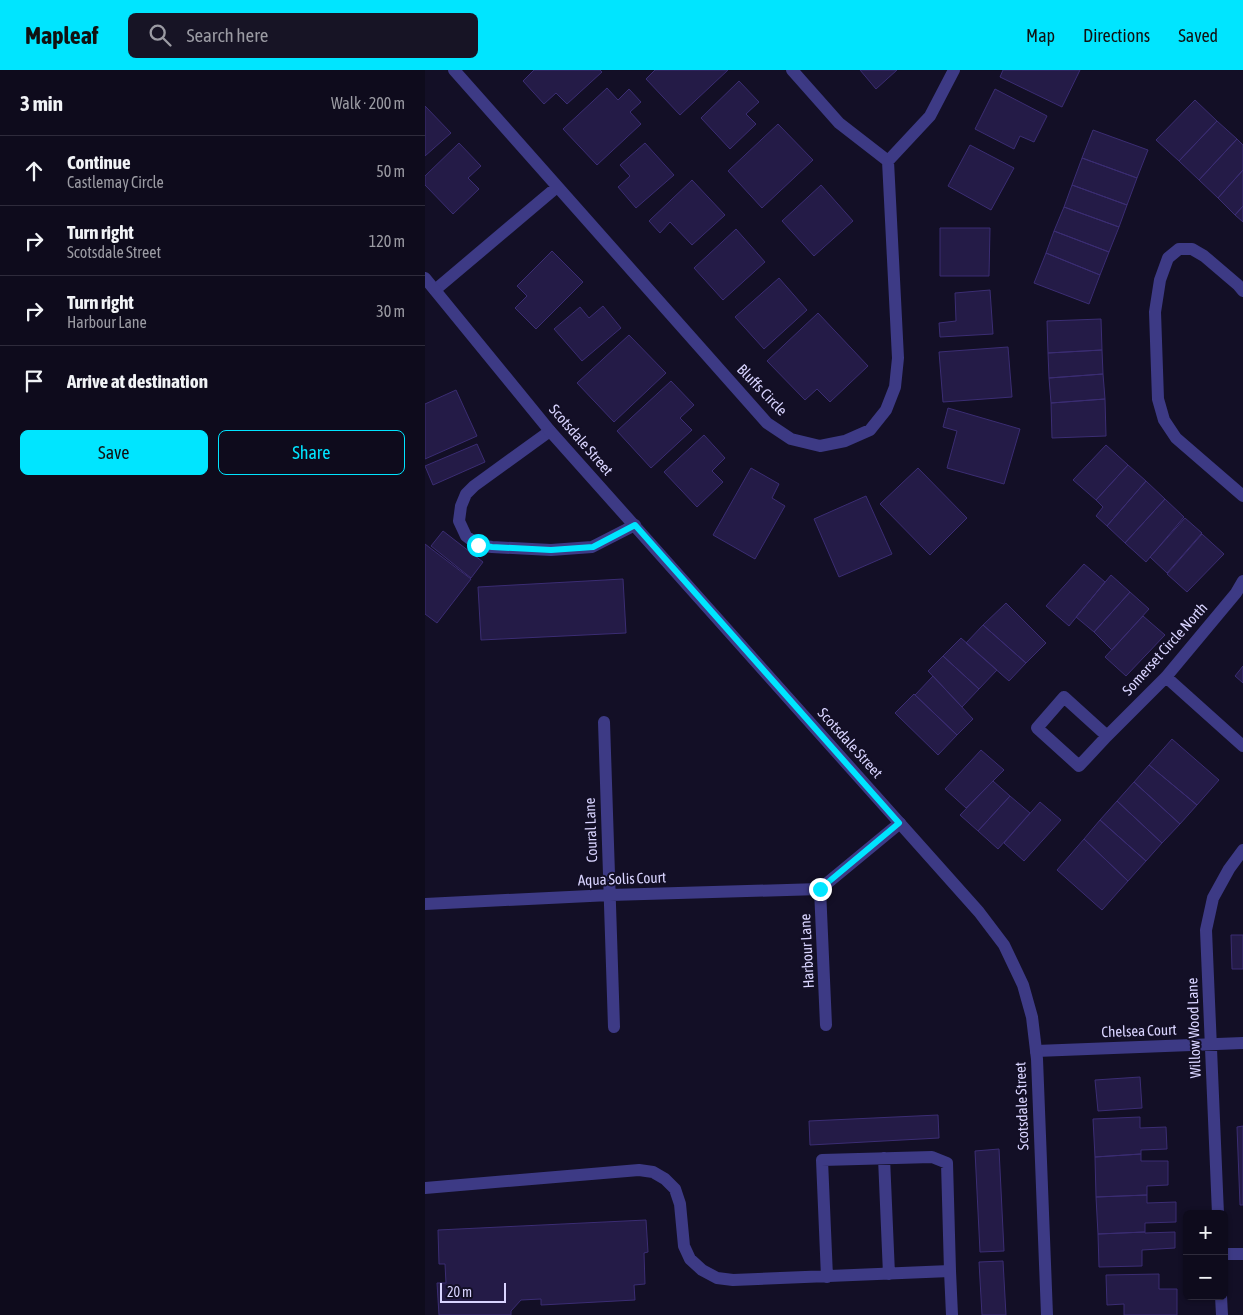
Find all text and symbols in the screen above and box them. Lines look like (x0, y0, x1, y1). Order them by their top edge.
search box (128, 13, 478, 58)
icon: search (146, 21, 174, 49)
text: Mapleaf (25, 22, 98, 49)
text: Search here (186, 24, 268, 46)
text: Map (1026, 25, 1055, 46)
text: Directions (1083, 25, 1150, 46)
text: Saved (1178, 25, 1218, 46)
text: 3 min (20, 91, 63, 115)
text: Walk · 200 m (331, 94, 405, 112)
text: Continue (67, 151, 131, 173)
icon: ahead (20, 157, 48, 185)
text: 50 m (376, 162, 405, 180)
text: Castlemay Circle (67, 173, 164, 191)
text: Turn right (67, 221, 134, 243)
icon: right (20, 227, 48, 255)
text: 120 m (369, 232, 405, 250)
text: Scotsdale Street (67, 243, 161, 261)
text: Turn right (67, 291, 134, 313)
icon: right (20, 297, 48, 325)
text: 30 m (376, 302, 405, 320)
text: Harbour Lane (67, 313, 147, 331)
street label: Bluffs Circle (734, 361, 791, 419)
icon: arrive (20, 367, 48, 395)
text: Arrive at destination (67, 370, 208, 392)
street label: Scotsdale Street (546, 401, 617, 479)
button: Save (20, 430, 208, 475)
button: Share (218, 430, 405, 475)
route start (467, 534, 490, 557)
street label: Somerset Circle North (1119, 599, 1211, 698)
street label: Scotsdale Street (815, 704, 886, 781)
street label: Coural Lane (581, 797, 600, 863)
street label: Aqua Solis Court (577, 868, 667, 889)
route end (809, 878, 832, 901)
street label: Harbour Lane (796, 913, 817, 989)
street label: Willow Wood Lane (1183, 977, 1204, 1079)
street label: Chelsea Court (1101, 1021, 1177, 1040)
street label: Scotsdale Street (1011, 1062, 1032, 1150)
map controls (1183, 1210, 1228, 1300)
button: + (1183, 1210, 1228, 1255)
button: − (1183, 1255, 1228, 1300)
scale bar (440, 1280, 506, 1303)
text: 20 m (447, 1284, 472, 1300)

